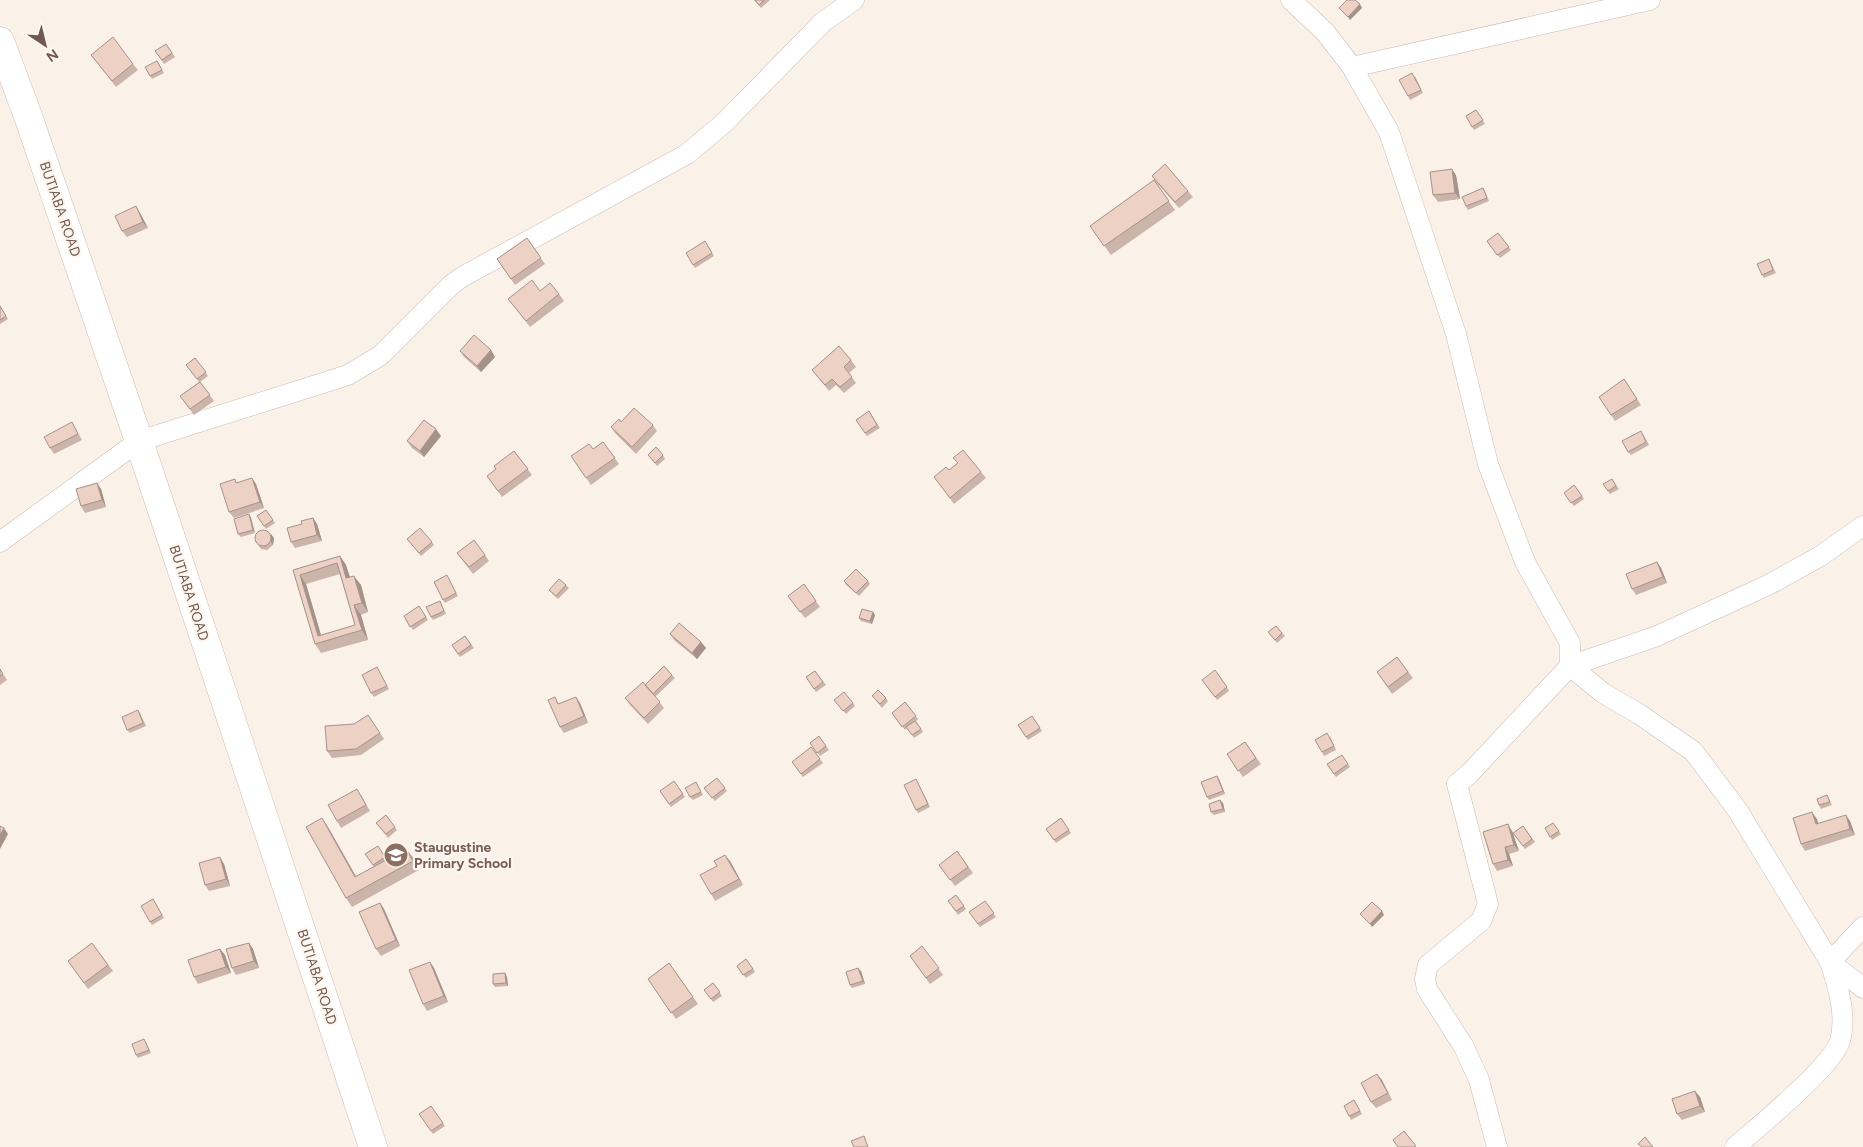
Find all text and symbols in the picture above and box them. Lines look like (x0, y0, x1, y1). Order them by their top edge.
north arrow (20, 20, 70, 70)
text: N (43, 45, 61, 65)
street label: BUTIABA ROAD (36, 159, 84, 259)
street label: BUTIABA ROAD (166, 543, 212, 643)
place label: Staugustine Primary School (414, 839, 512, 872)
school or university icon: Staugustine Primary School (383, 842, 409, 868)
street label: BUTIABA ROAD (294, 927, 340, 1027)

